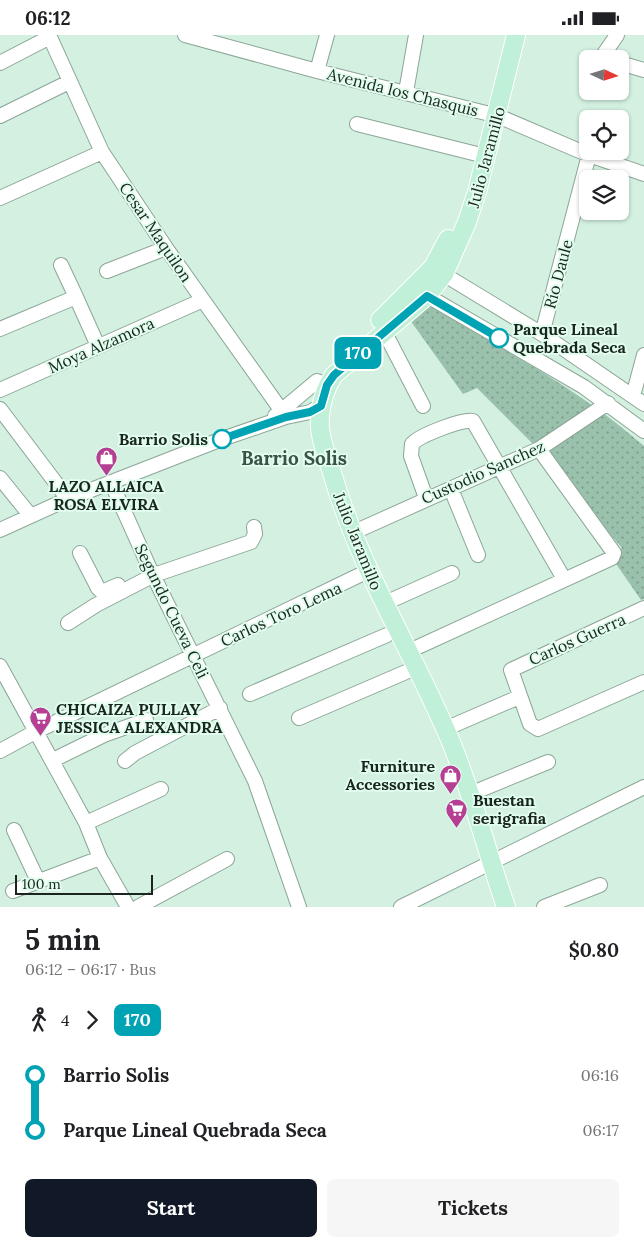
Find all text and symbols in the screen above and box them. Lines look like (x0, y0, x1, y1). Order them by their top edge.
text: 06:12 (25, 6, 71, 30)
north arrow (579, 50, 629, 100)
map controls (579, 50, 629, 220)
street label: Avenida los Chasquis (324, 63, 481, 120)
street label: Julio Jaramillo (463, 104, 509, 211)
button: locate (579, 110, 629, 160)
button: layers (579, 170, 629, 220)
street label: Cesar Maquilon (115, 178, 197, 286)
street label: Río Daule (539, 237, 577, 311)
street label: Moya Alzamora (45, 313, 157, 377)
place label: Parque Lineal Quebrada Seca (513, 319, 627, 357)
marker: Parque Lineal Quebrada Seca (489, 328, 509, 348)
line badge: 170 (329, 337, 387, 369)
text: 170 (344, 341, 372, 364)
place label: Barrio Solis (119, 429, 208, 449)
marker: Barrio Solis (212, 429, 232, 449)
street label: Custodio Sanchez (418, 436, 548, 508)
shop icon: LAZO ALLAICA ROSA ELVIRA (94, 445, 118, 476)
district label: Barrio Solis (241, 446, 347, 470)
place label: LAZO ALLAICA ROSA ELVIRA (48, 476, 164, 514)
street label: Julio Jaramillo (329, 488, 387, 593)
street label: Segundo Cueva Celi (131, 540, 213, 682)
street label: Carlos Toro Lema (217, 577, 345, 651)
street label: Carlos Guerra (525, 609, 629, 669)
place label: CHICAIZA PULLAY JESSICA ALEXANDRA (56, 699, 223, 737)
supermarket icon: CHICAIZA PULLAY JESSICA ALEXANDRA (28, 706, 52, 737)
place label: Furniture Accessories (345, 756, 435, 794)
shop icon: Furniture Accessories (439, 763, 463, 794)
place label: Buestan serigrafia (473, 790, 547, 828)
supermarket icon: Buestan serigrafia (445, 797, 469, 828)
scale bar (15, 872, 152, 895)
text: 100 m (22, 875, 61, 893)
text: 5 min (25, 922, 100, 958)
text: $0.80 (569, 938, 619, 962)
text: 06:12 – 06:17 · Bus (25, 959, 156, 979)
icon: walk (25, 1006, 53, 1034)
icon: forward (78, 1006, 106, 1034)
text: 170 (124, 1008, 151, 1031)
text: 4 (61, 1010, 70, 1030)
text: Barrio Solis (63, 1063, 169, 1087)
text: 06:16 (581, 1065, 619, 1085)
text: Parque Lineal Quebrada Seca (63, 1118, 327, 1142)
text: 06:17 (583, 1120, 619, 1140)
button: Start (25, 1179, 317, 1237)
button: Tickets (327, 1179, 619, 1237)

